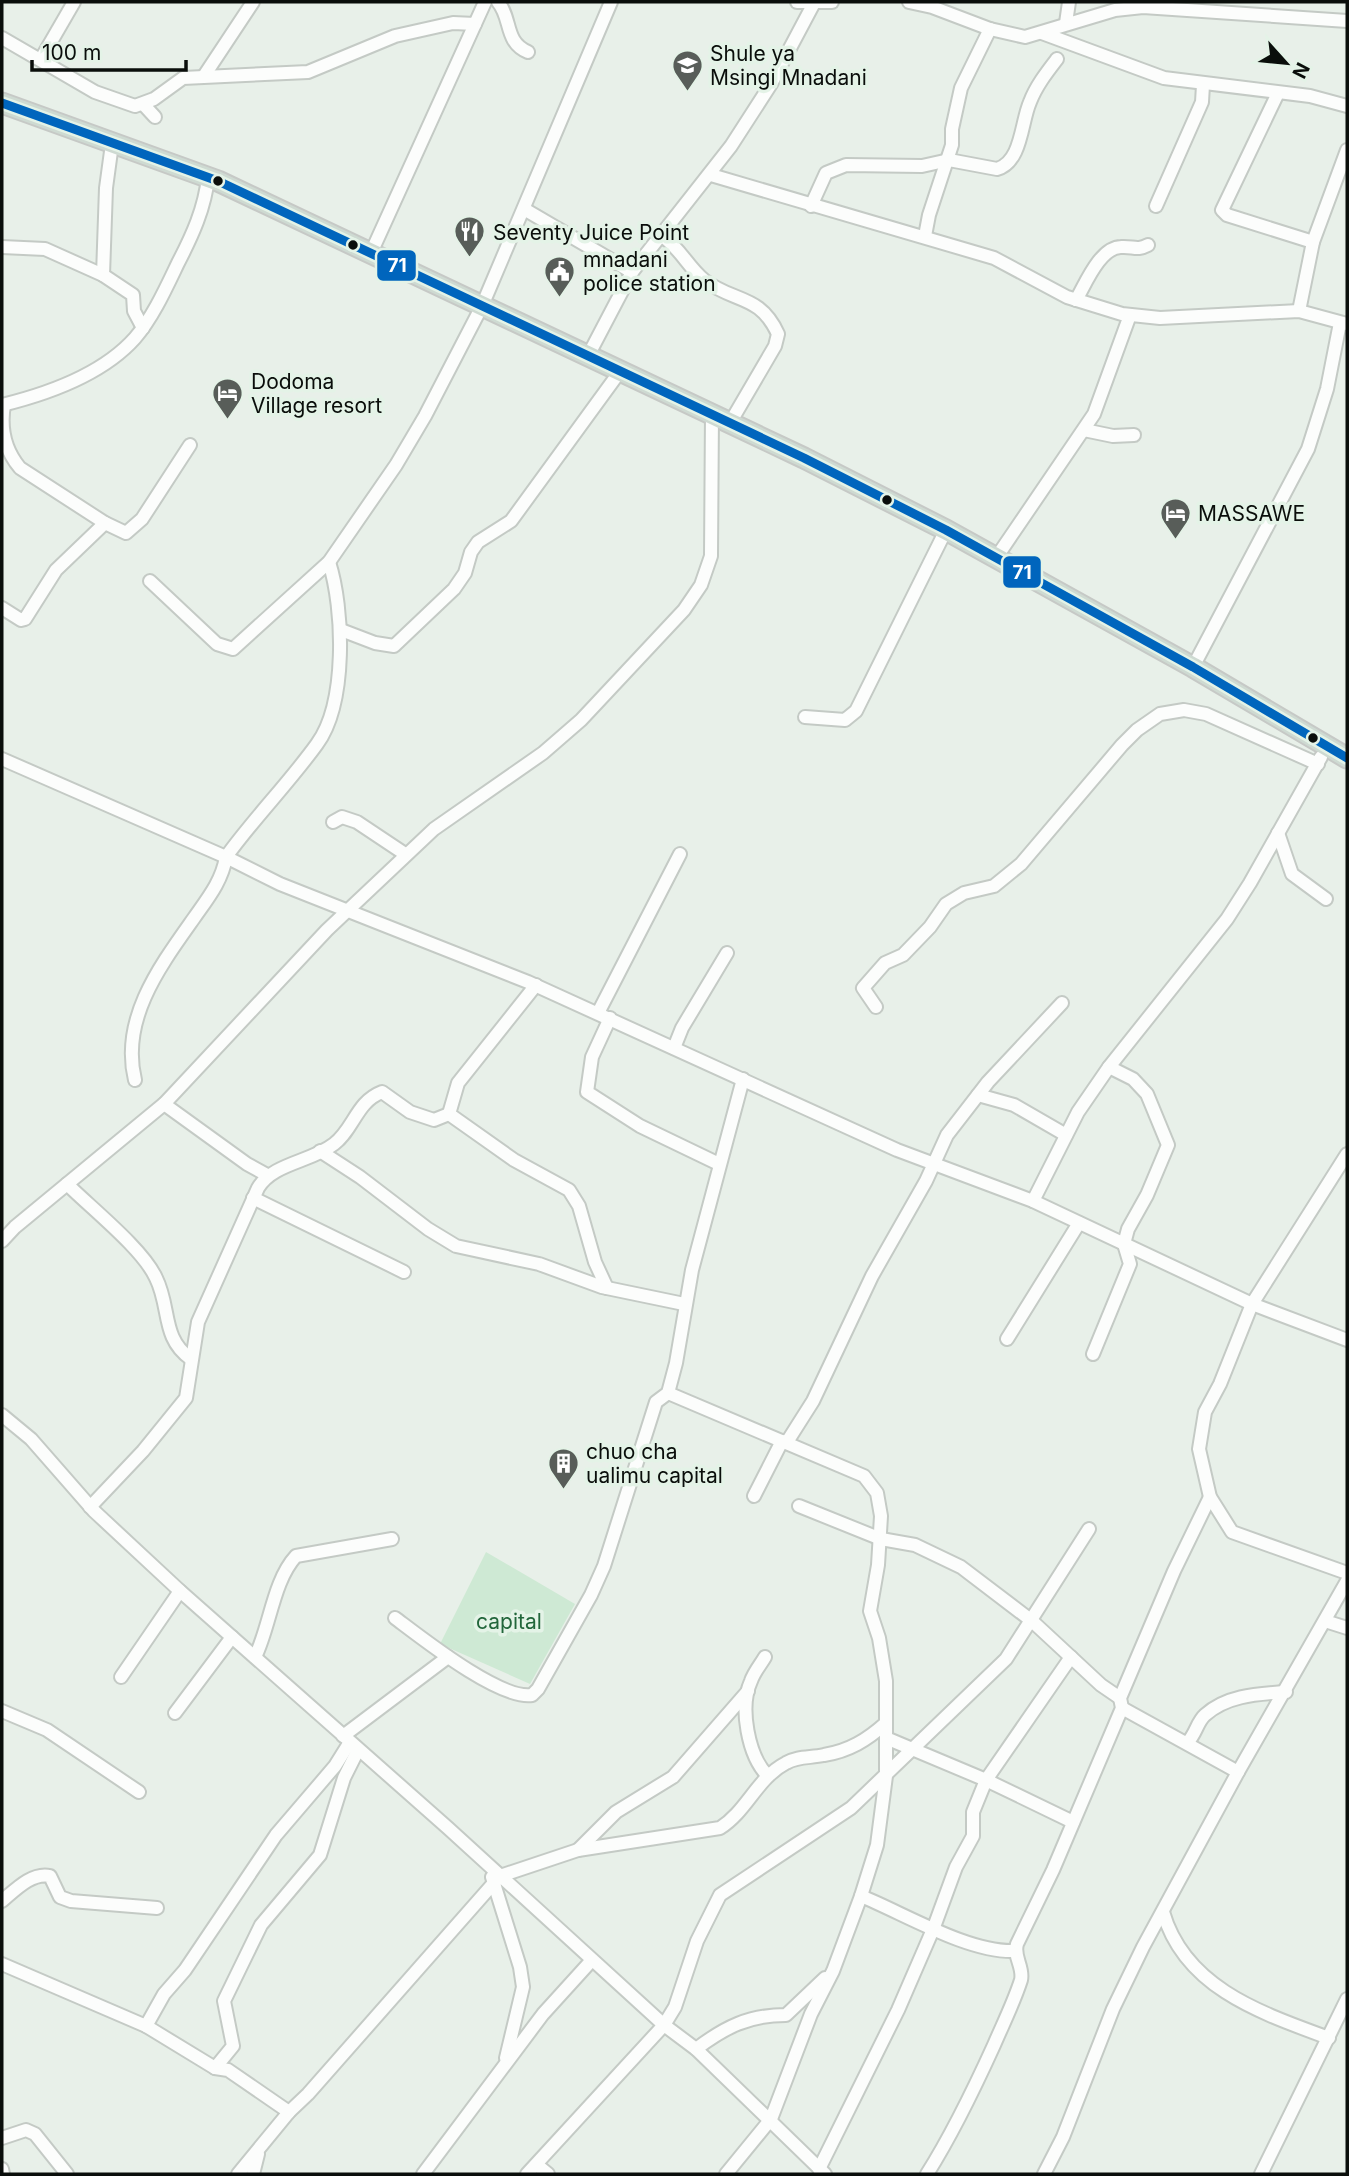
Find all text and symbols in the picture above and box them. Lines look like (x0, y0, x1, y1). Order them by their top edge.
scale bar (32, 28, 186, 72)
north arrow (1251, 28, 1321, 98)
text: 100 m (42, 40, 101, 65)
place label: Shule ya Msingi Mnadani (710, 41, 867, 90)
school or university icon: Shule ya Msingi Mnadani (670, 48, 704, 92)
text: N (1287, 59, 1314, 82)
unlabelled marker (211, 174, 225, 188)
restaurant icon: Seventy Juice Point (453, 215, 487, 259)
place label: Seventy Juice Point (493, 220, 689, 245)
unlabelled marker (346, 238, 360, 252)
place label: mnadani police station (583, 247, 716, 296)
line badge: 71 (376, 249, 417, 282)
text: 71 (387, 254, 407, 277)
public building icon: mnadani police station (543, 254, 577, 298)
place label: Dodoma Village resort (251, 369, 382, 418)
hotel icon: Dodoma Village resort (211, 376, 245, 420)
unlabelled marker (880, 493, 894, 507)
hotel icon: MASSAWE (1158, 496, 1192, 540)
place label: MASSAWE (1198, 501, 1305, 526)
line badge: 71 (1002, 555, 1042, 589)
text: 71 (1012, 561, 1032, 584)
unlabelled marker (1306, 731, 1320, 745)
place label: chuo cha ualimu capital (586, 1439, 723, 1488)
building icon: chuo cha ualimu capital (546, 1446, 580, 1490)
park label: capital (476, 1609, 542, 1634)

